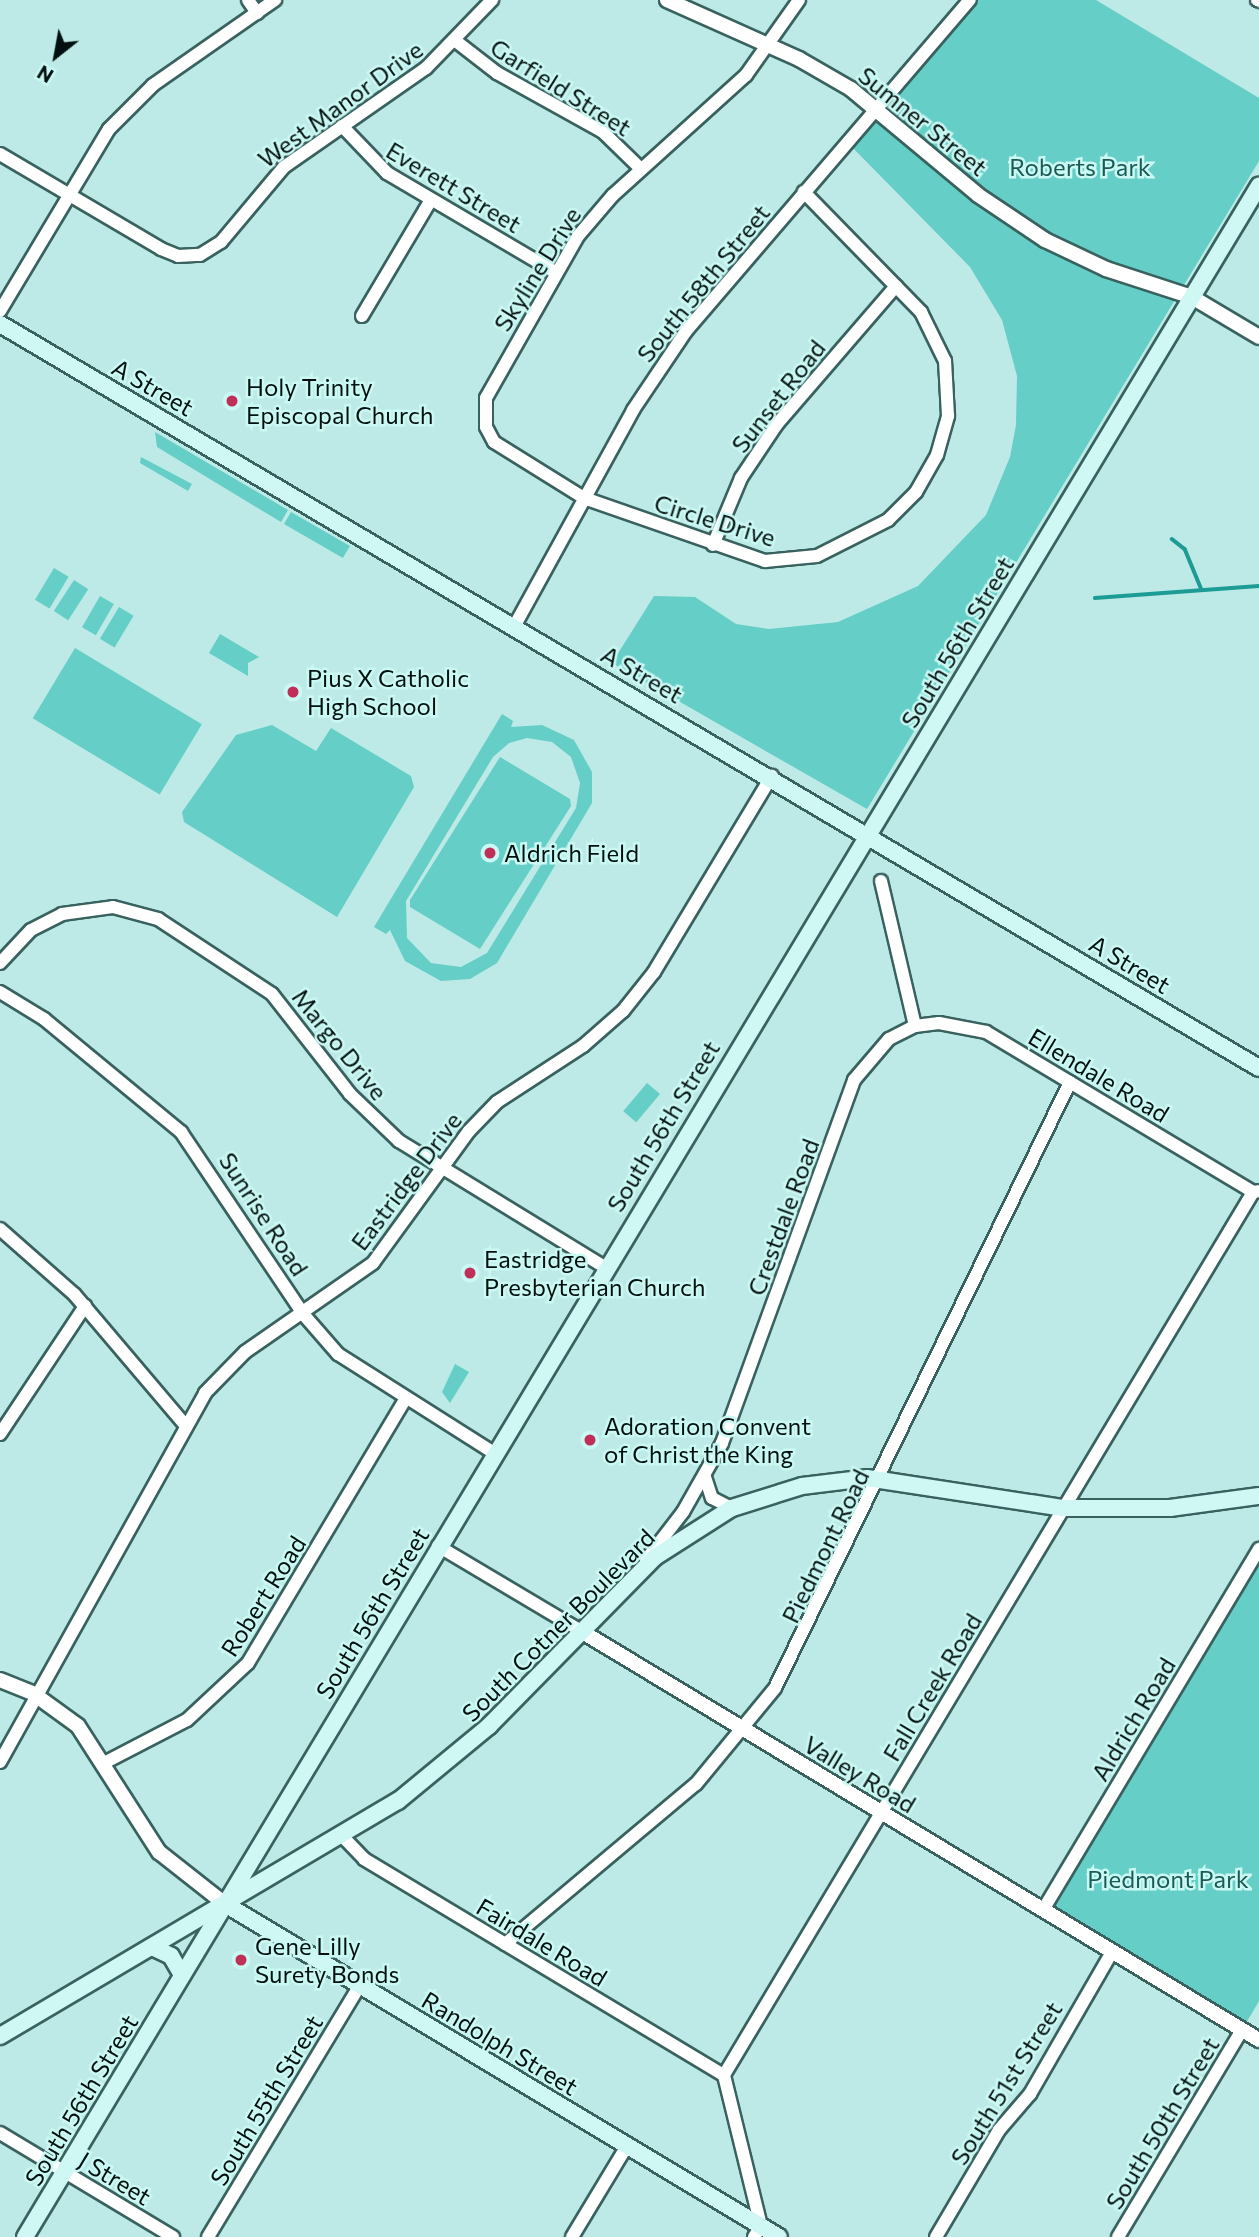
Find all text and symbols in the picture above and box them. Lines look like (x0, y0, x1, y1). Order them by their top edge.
north arrow (21, 21, 91, 91)
street label: Garfield Street (485, 32, 637, 142)
street label: West Manor Drive (252, 35, 428, 173)
street label: Sumner Street (853, 60, 993, 182)
text: N (33, 61, 57, 88)
street label: Everett Street (381, 135, 527, 239)
park label: Roberts Park (1009, 153, 1151, 181)
street label: South 58th Street (631, 198, 775, 368)
street label: Skyline Drive (487, 202, 587, 336)
street label: Sunset Road (725, 334, 831, 458)
street label: A Street (107, 352, 199, 422)
place label: Holy Trinity Episcopal Church (246, 373, 434, 429)
marker: Holy Trinity Episcopal Church (224, 393, 240, 409)
street label: Circle Drive (651, 488, 779, 552)
street label: South 56th Street (895, 551, 1019, 733)
street label: A Street (596, 639, 688, 709)
place label: Pius X Catholic High School (307, 664, 469, 720)
marker: Pius X Catholic High School (285, 684, 301, 700)
place label: Aldrich Field (504, 839, 639, 867)
marker: Aldrich Field (482, 845, 498, 861)
street label: A Street (1084, 929, 1176, 999)
street label: Margo Drive (286, 983, 394, 1105)
street label: Ellendale Road (1024, 1022, 1174, 1128)
street label: South 56th Street (601, 1035, 725, 1217)
street label: Eastridge Drive (345, 1106, 467, 1256)
street label: Crestdale Road (741, 1135, 825, 1299)
street label: Sunrise Road (213, 1147, 315, 1281)
place label: Eastridge Presbyterian Church (484, 1245, 705, 1301)
marker: Eastridge Presbyterian Church (462, 1265, 478, 1281)
place label: Adoration Convent of Christ the King (604, 1412, 811, 1468)
marker: Adoration Convent of Christ the King (582, 1432, 598, 1448)
street label: Piedmont Road (775, 1465, 875, 1627)
street label: South 56th Street (310, 1522, 434, 1704)
street label: South Cotner Boulevard (456, 1523, 660, 1727)
street label: Robert Road (215, 1530, 311, 1662)
street label: Fall Creek Road (877, 1608, 987, 1766)
street label: Aldrich Road (1085, 1652, 1181, 1786)
street label: Valley Road (799, 1729, 921, 1819)
park label: Piedmont Park (1087, 1865, 1249, 1893)
street label: Fairdale Road (472, 1892, 612, 1992)
place label: Gene Lilly Surety Bonds (255, 1932, 399, 1988)
marker: Gene Lilly Surety Bonds (233, 1952, 249, 1968)
street label: Randolph Street (417, 1985, 583, 2101)
street label: South 51st Street (944, 1996, 1068, 2170)
street label: South 56th Street (19, 2009, 143, 2191)
street label: South 55th Street (204, 2010, 328, 2190)
street label: South 50th Street (1099, 2032, 1225, 2214)
street label: J Street (74, 2145, 156, 2211)

